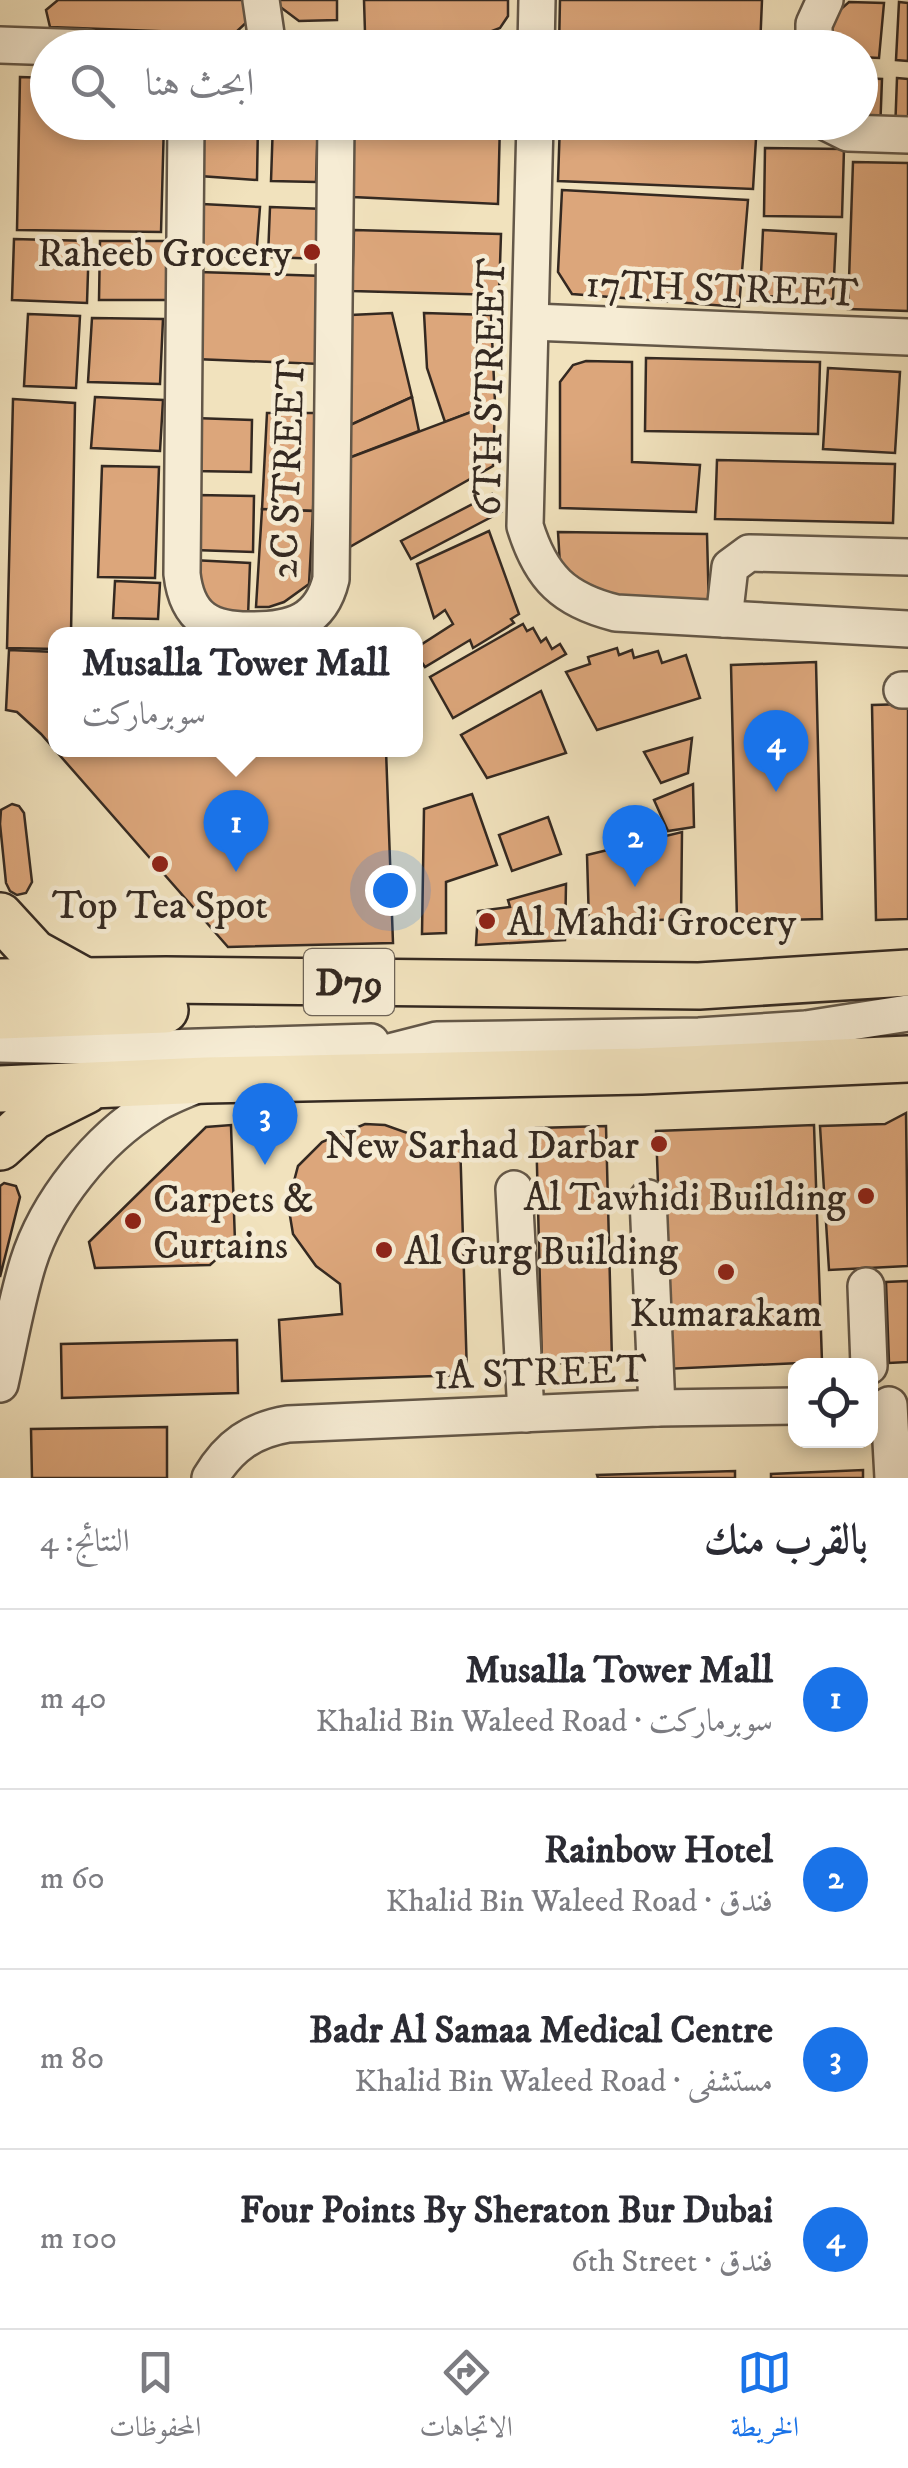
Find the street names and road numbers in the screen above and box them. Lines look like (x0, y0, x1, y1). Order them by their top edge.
street label: 6TH STREET (464, 258, 518, 517)
street label: 17TH STREET (585, 260, 859, 320)
street label: 2C STREET (260, 358, 318, 580)
road number: D79 (304, 949, 394, 1015)
street label: 1A STREET (433, 1345, 648, 1403)

